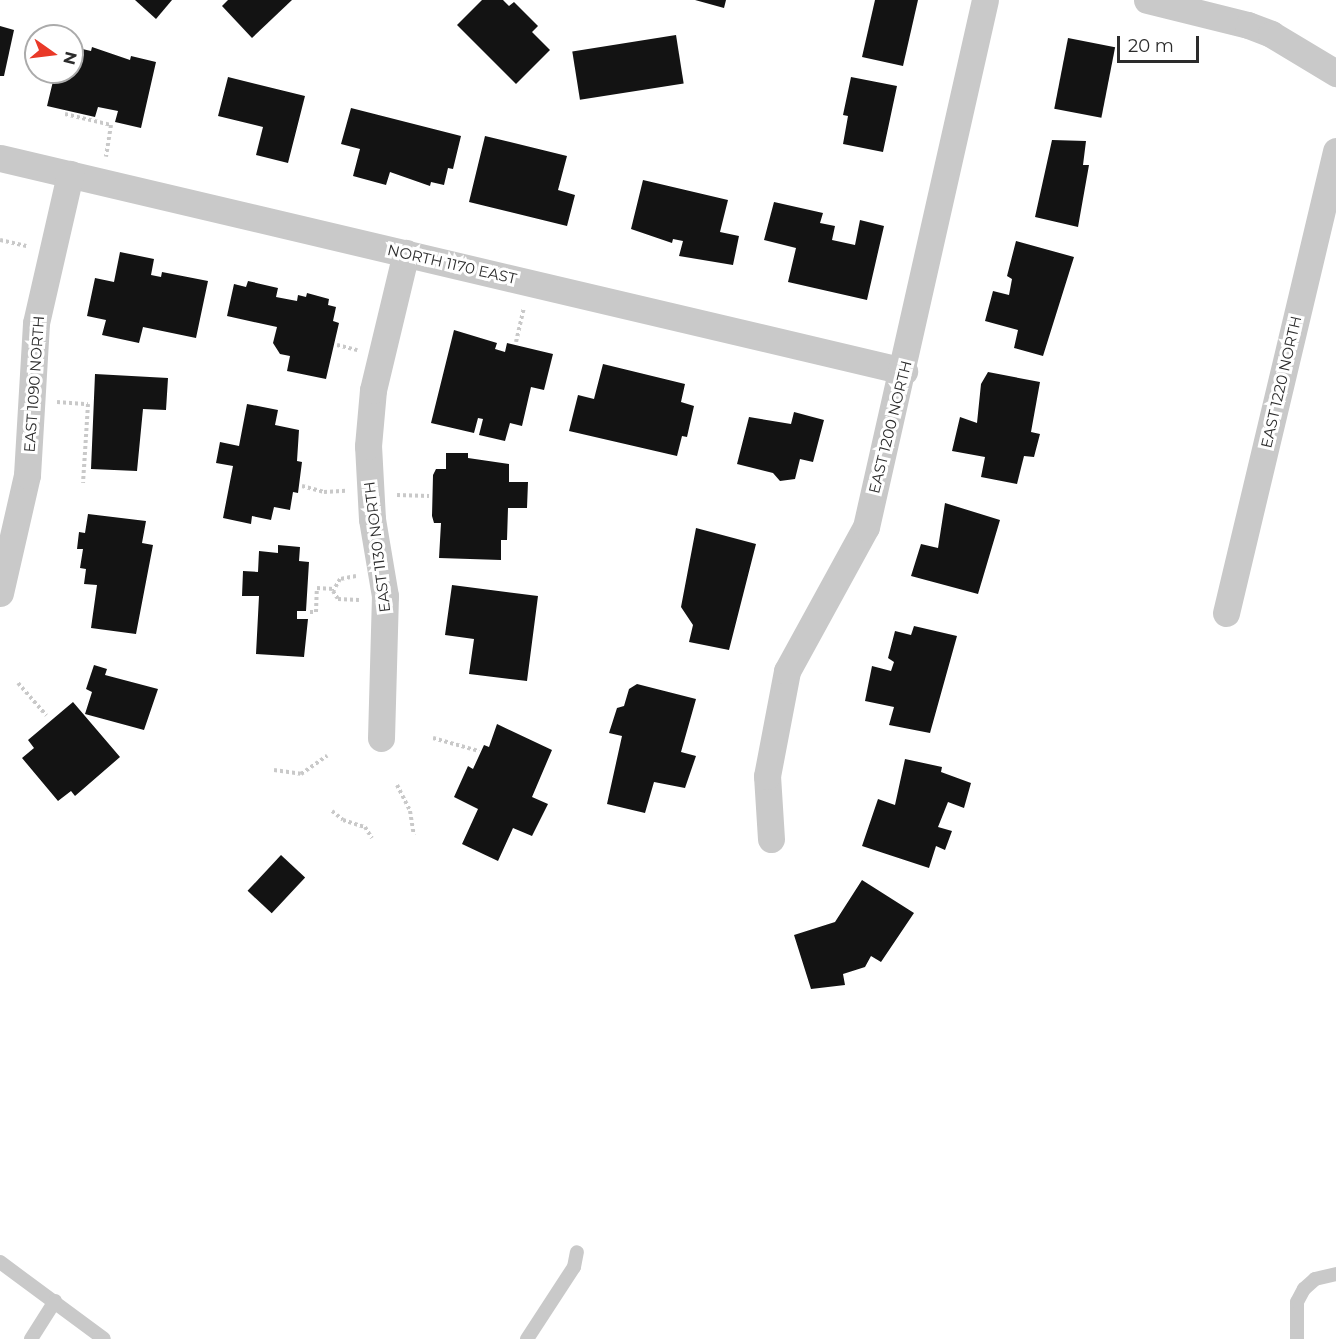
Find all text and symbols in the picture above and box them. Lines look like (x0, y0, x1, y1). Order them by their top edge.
north arrow (24, 24, 84, 84)
scale bar (1120, 24, 1202, 62)
text: 20 m (1128, 35, 1174, 57)
text: N (59, 49, 81, 67)
street label: NORTH 1170 EAST (386, 240, 518, 288)
street label: EAST 1220 NORTH (1257, 314, 1305, 450)
street label: EAST 1090 NORTH (20, 315, 48, 453)
street label: EAST 1200 NORTH (865, 359, 915, 495)
street label: EAST 1130 NORTH (360, 480, 394, 614)

